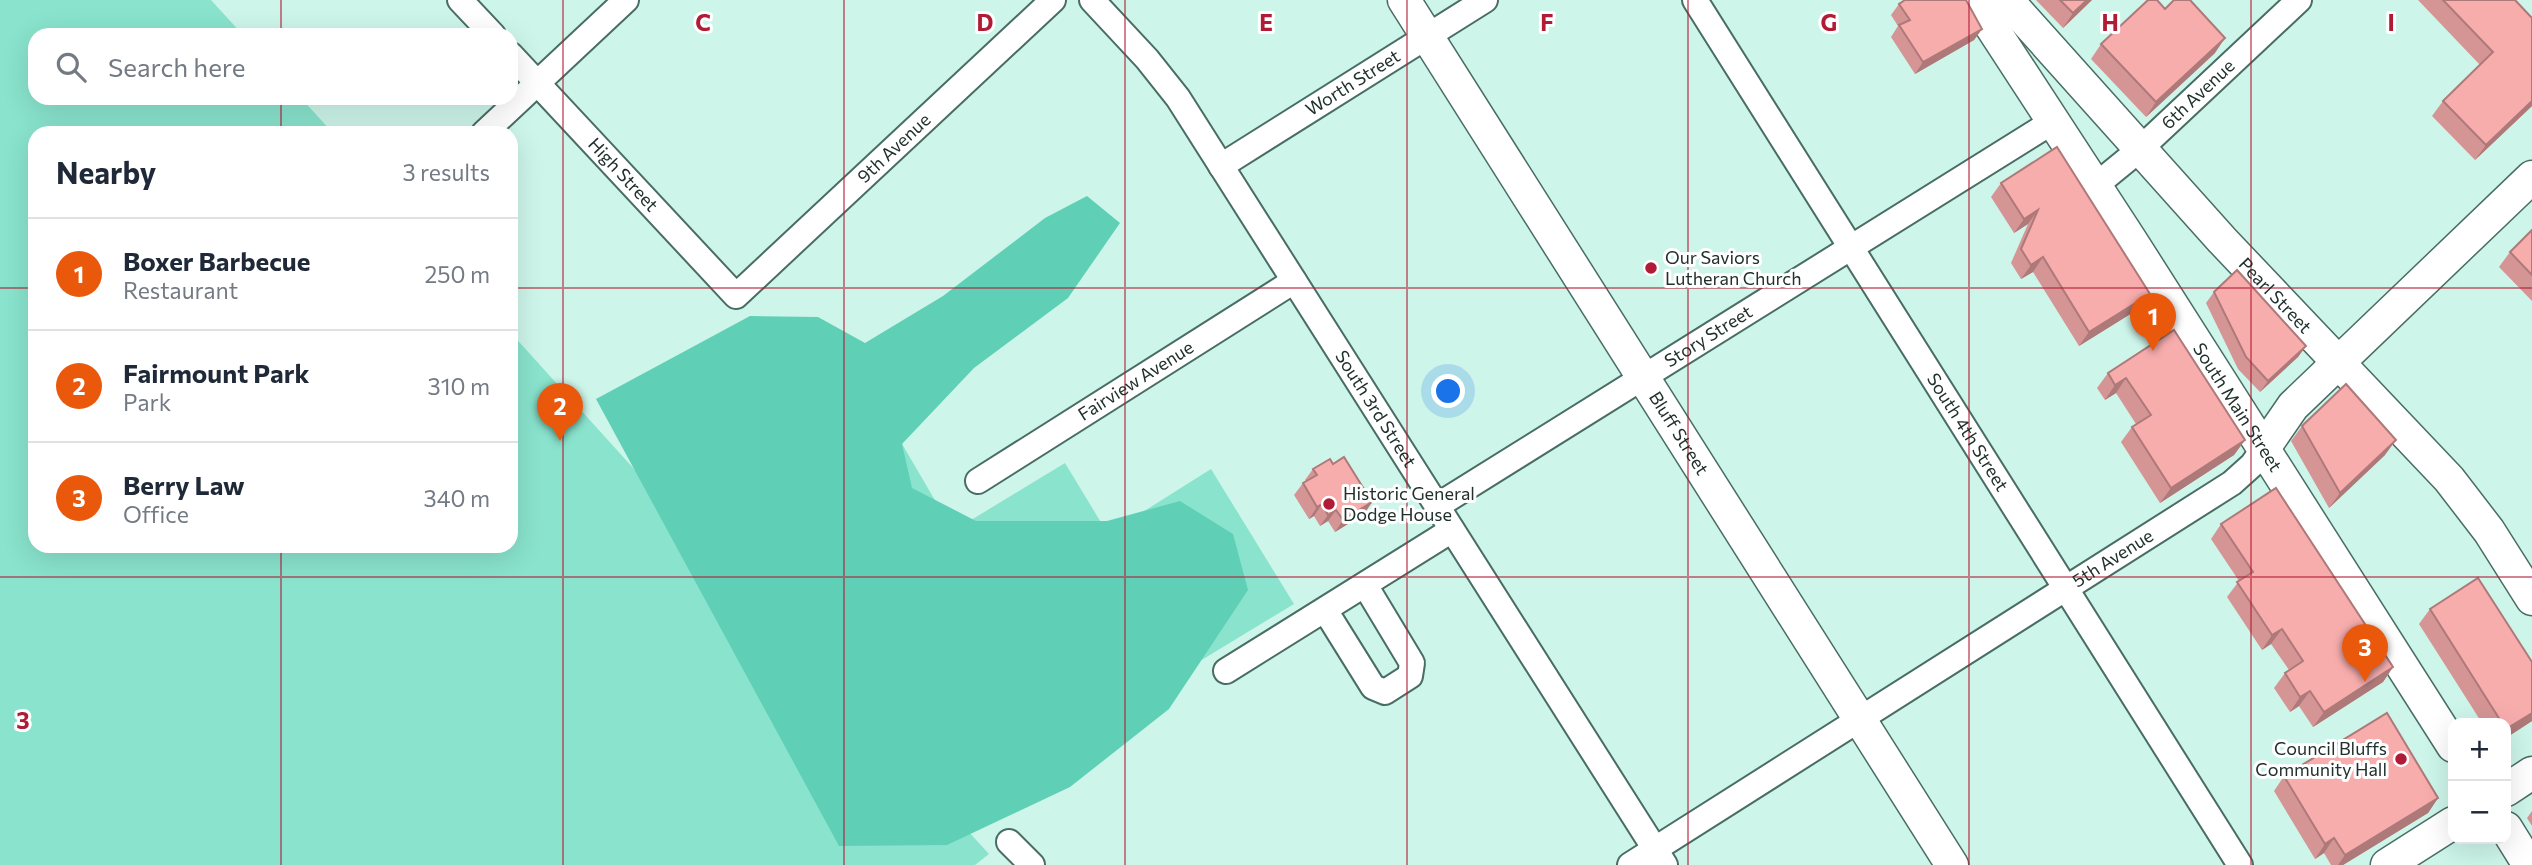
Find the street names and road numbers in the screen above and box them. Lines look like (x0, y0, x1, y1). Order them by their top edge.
street label: Worth Street (1301, 44, 1404, 120)
street label: 6th Avenue (2156, 54, 2239, 133)
street label: 9th Avenue (852, 108, 935, 187)
street label: High Street (584, 133, 663, 216)
street label: Pearl Street (2235, 253, 2317, 337)
street label: Story Street (1660, 300, 1756, 371)
street label: Fairview Avenue (1074, 335, 1197, 425)
street label: South Main Street (2189, 338, 2287, 475)
street label: South 3rd Street (1331, 346, 1422, 471)
street label: South 4th Street (1923, 369, 2014, 495)
street label: Bluff Street (1645, 387, 1714, 479)
street label: 5th Avenue (2068, 524, 2157, 592)

